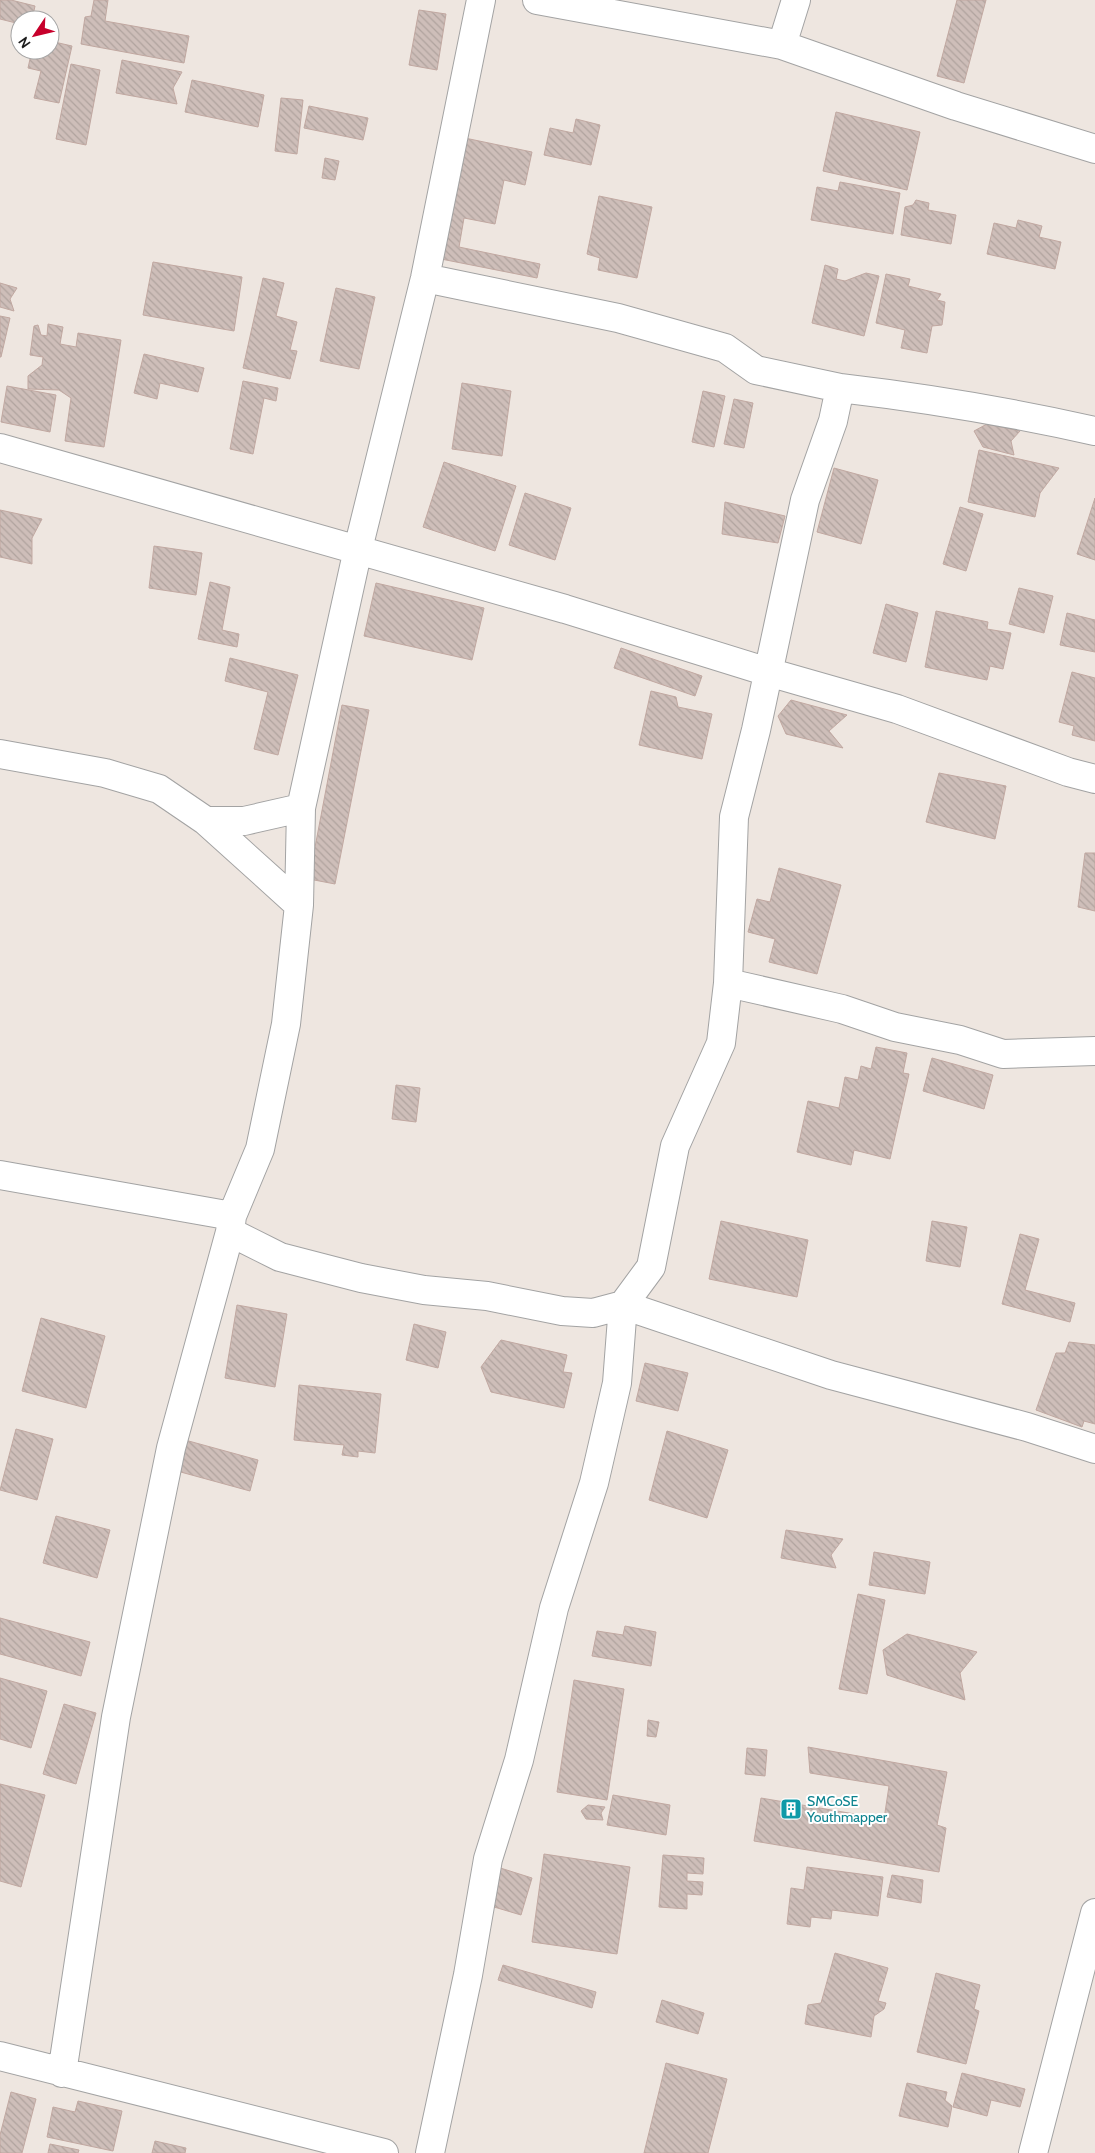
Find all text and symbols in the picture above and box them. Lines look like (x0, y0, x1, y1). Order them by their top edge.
north arrow (10, 10, 60, 60)
text: N (14, 33, 35, 52)
place label: SMCoSE Youthmapper (806, 1792, 888, 1826)
building icon: SMCoSE Youthmapper (779, 1797, 803, 1821)

